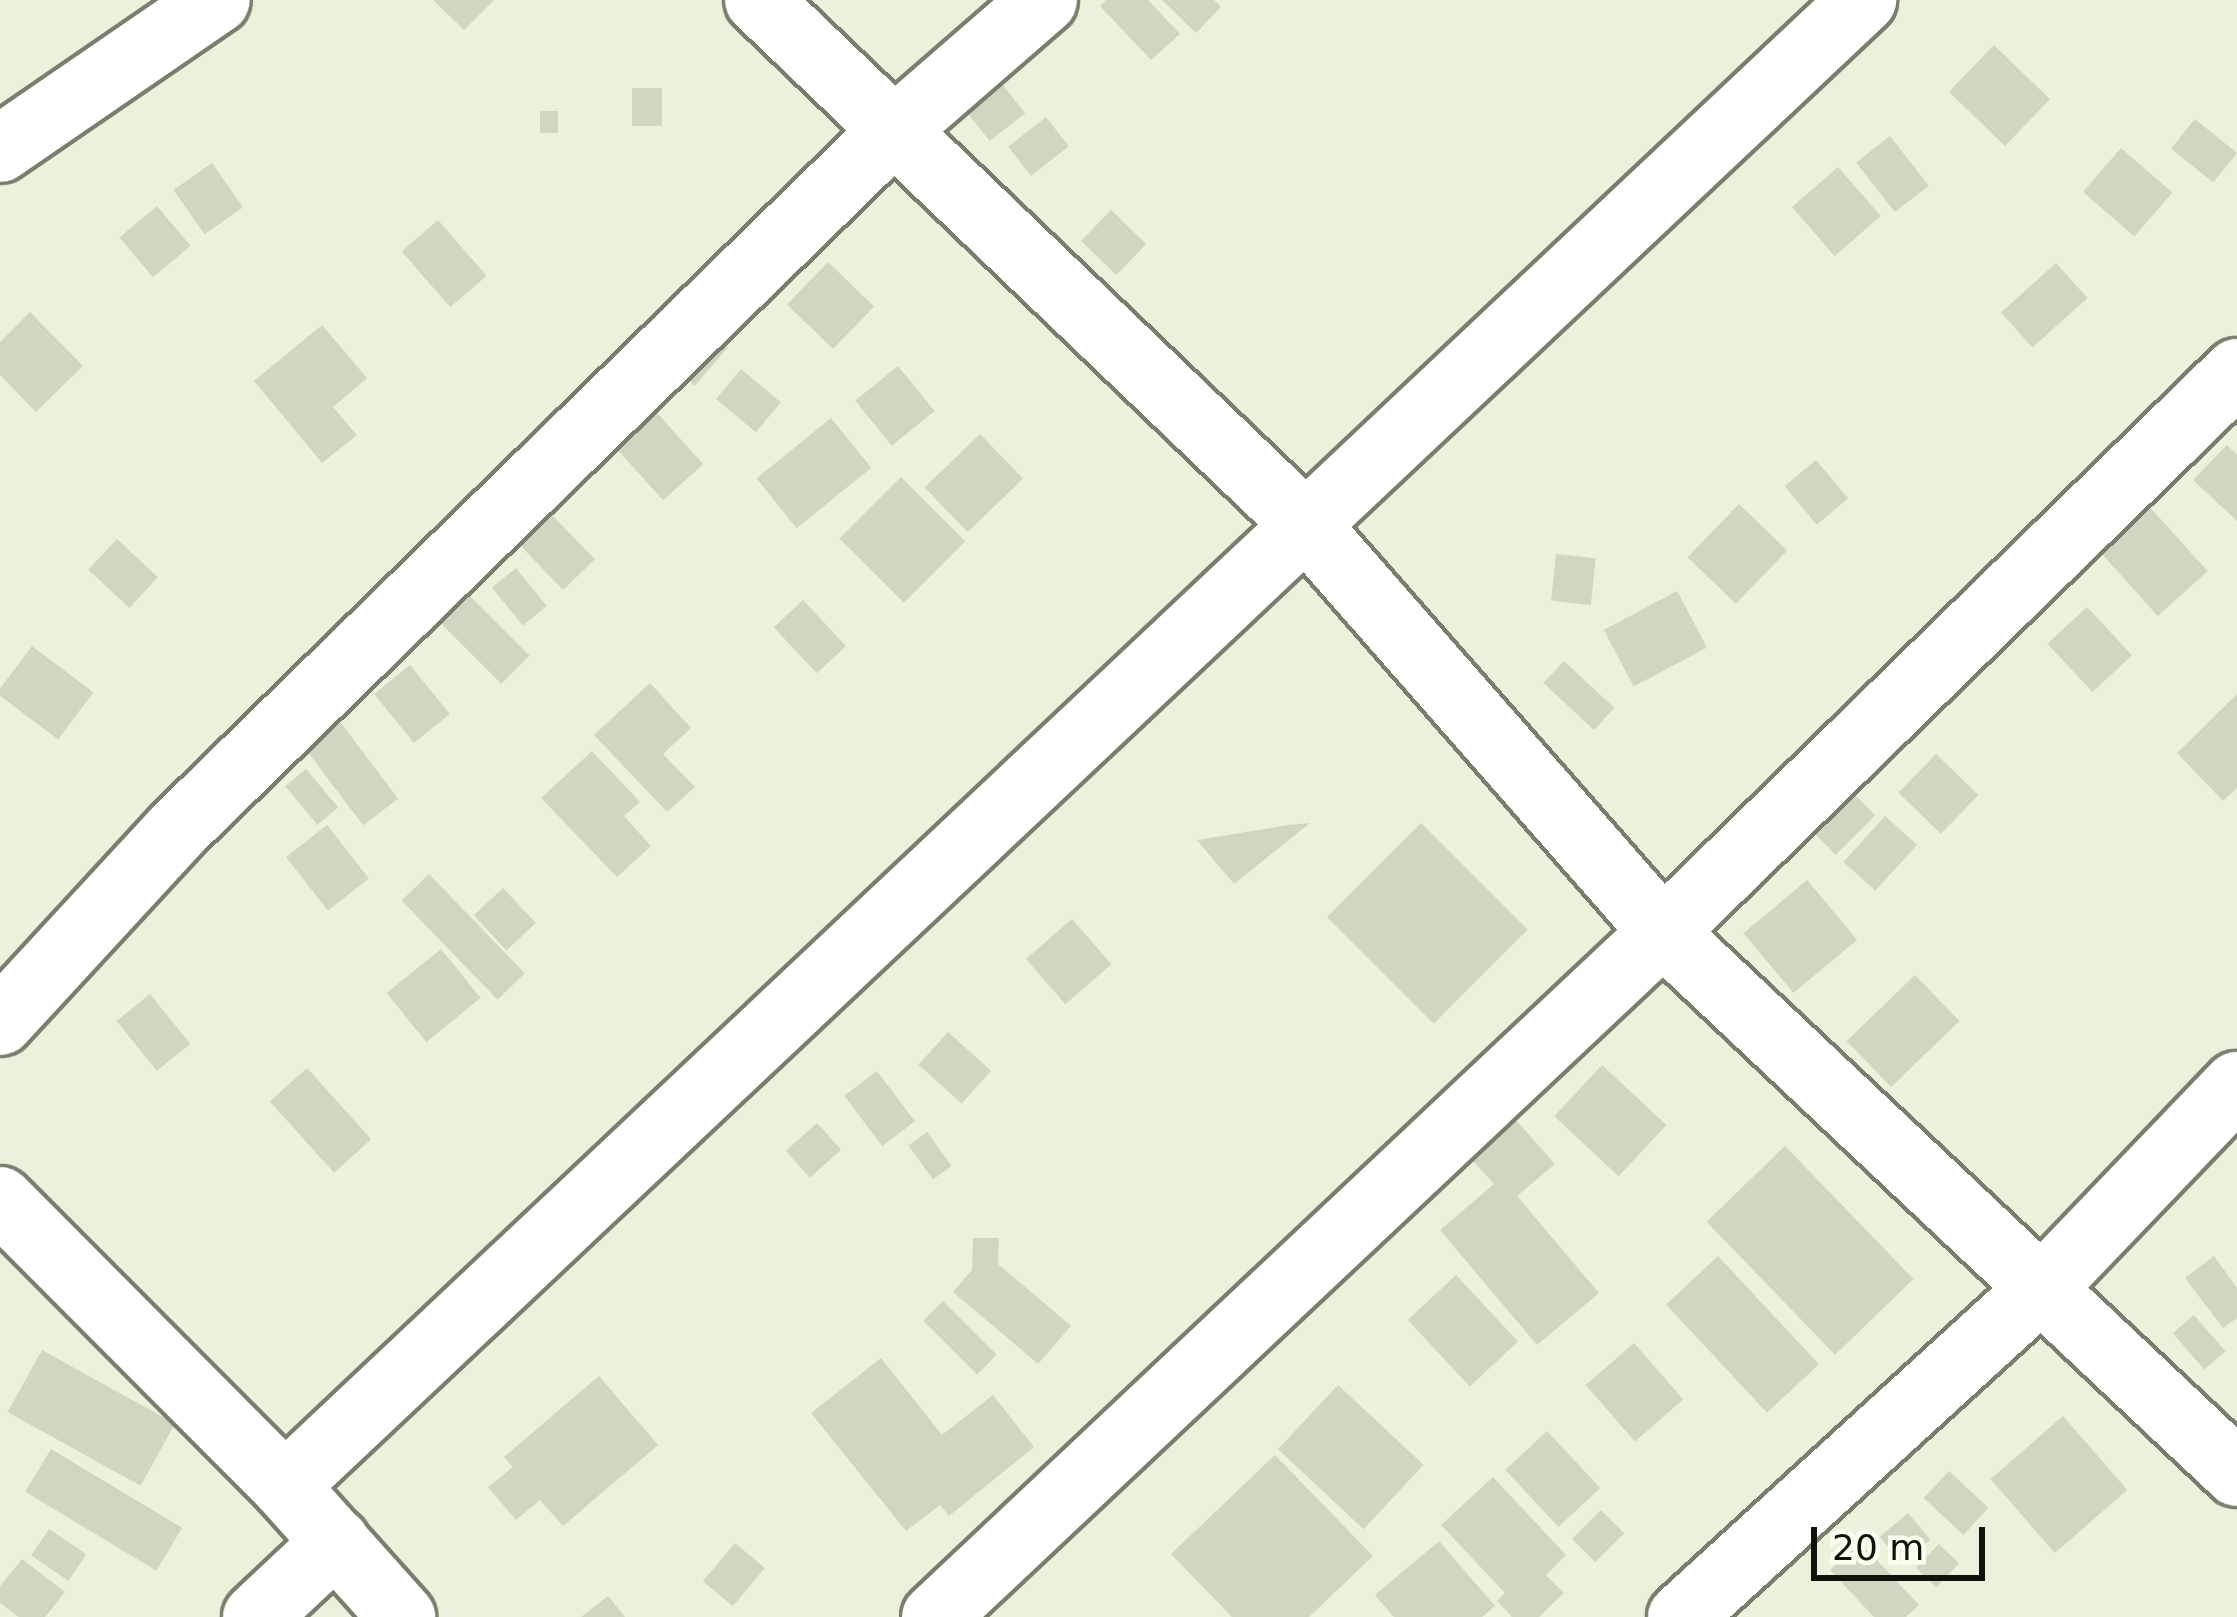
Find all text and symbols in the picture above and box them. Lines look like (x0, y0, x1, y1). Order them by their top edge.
scale bar (1817, 1503, 1991, 1577)
text: 20 m (1832, 1527, 1924, 1568)

